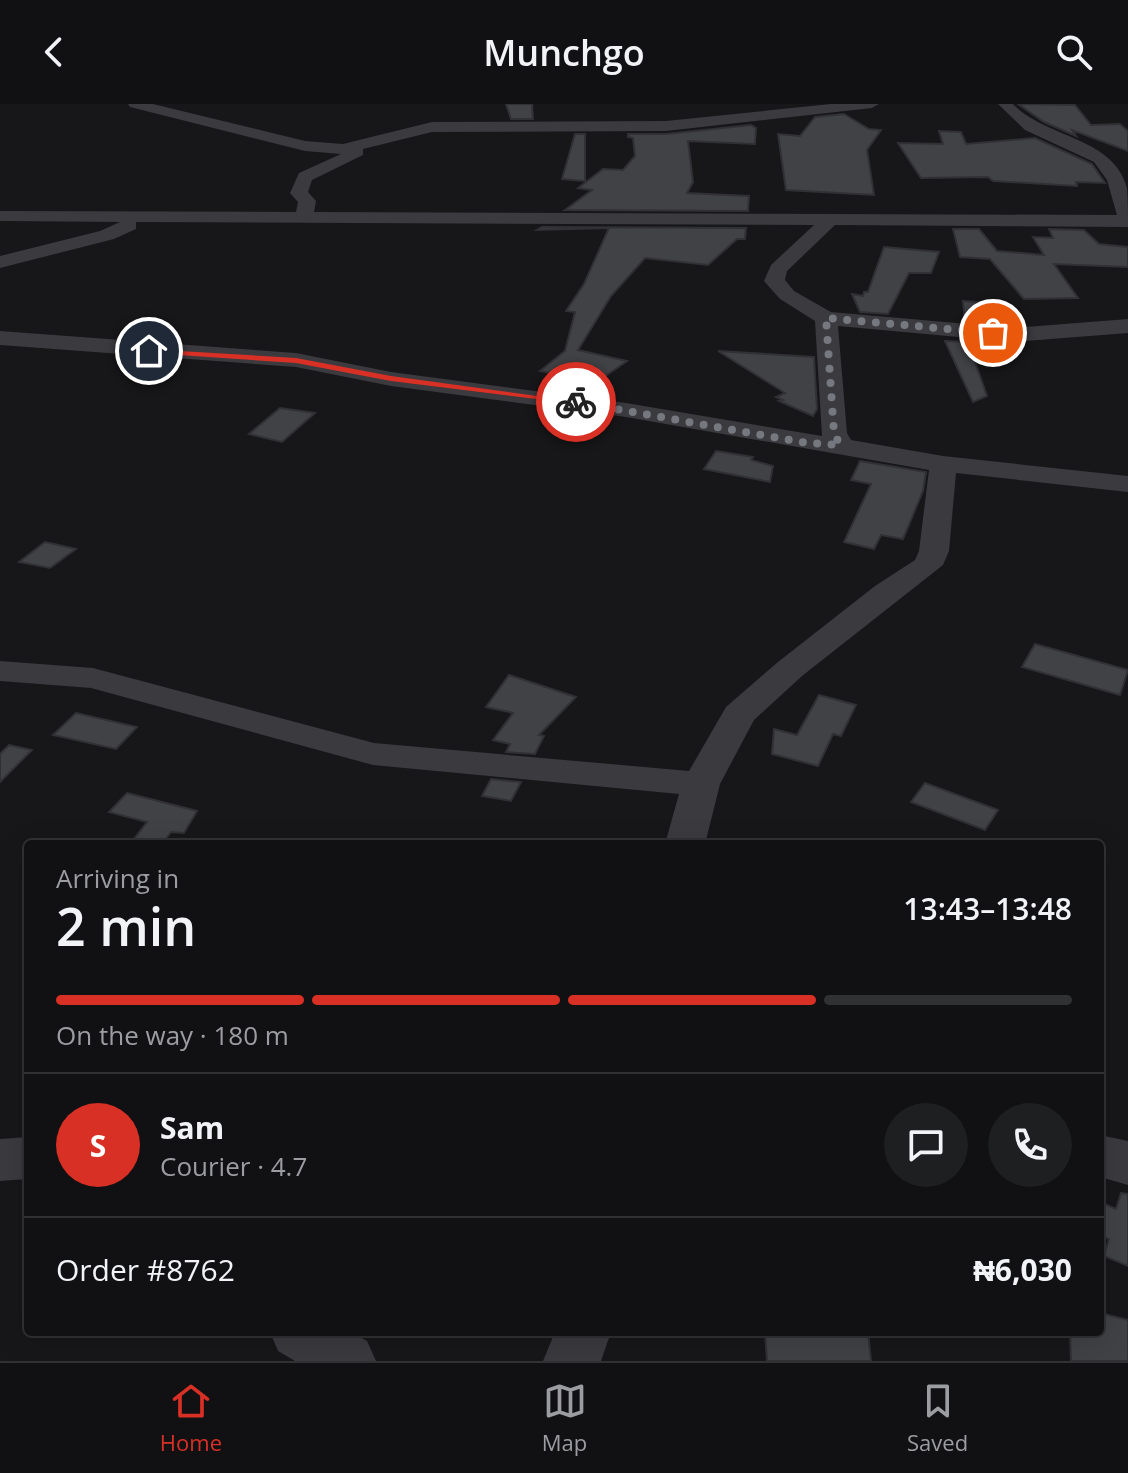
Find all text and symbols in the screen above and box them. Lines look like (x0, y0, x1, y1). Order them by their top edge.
text: Munchgo (483, 28, 645, 77)
icon: back (32, 30, 76, 74)
icon: search (1052, 30, 1096, 74)
pin (959, 299, 1027, 367)
icon: bag (971, 311, 1015, 355)
pin (115, 317, 183, 385)
icon: home (127, 329, 171, 373)
courier (536, 362, 616, 442)
icon: bike (554, 380, 598, 424)
text: Arriving in (56, 860, 179, 896)
text: 13:43–13:48 (903, 888, 1072, 929)
text: 2 min (56, 890, 196, 961)
text: On the way · 180 m (56, 1017, 289, 1053)
button: chat (884, 1103, 968, 1187)
button: phone (988, 1103, 1072, 1187)
text: Sam (160, 1107, 224, 1148)
text: S (90, 1125, 106, 1166)
text: Courier · 4.7 (160, 1148, 307, 1184)
text: Order #8762 (56, 1249, 235, 1290)
text: ₦6,030 (973, 1249, 1072, 1290)
tab: Home (160, 1379, 222, 1457)
tab: Map (542, 1379, 587, 1457)
tab: Saved (907, 1379, 968, 1457)

